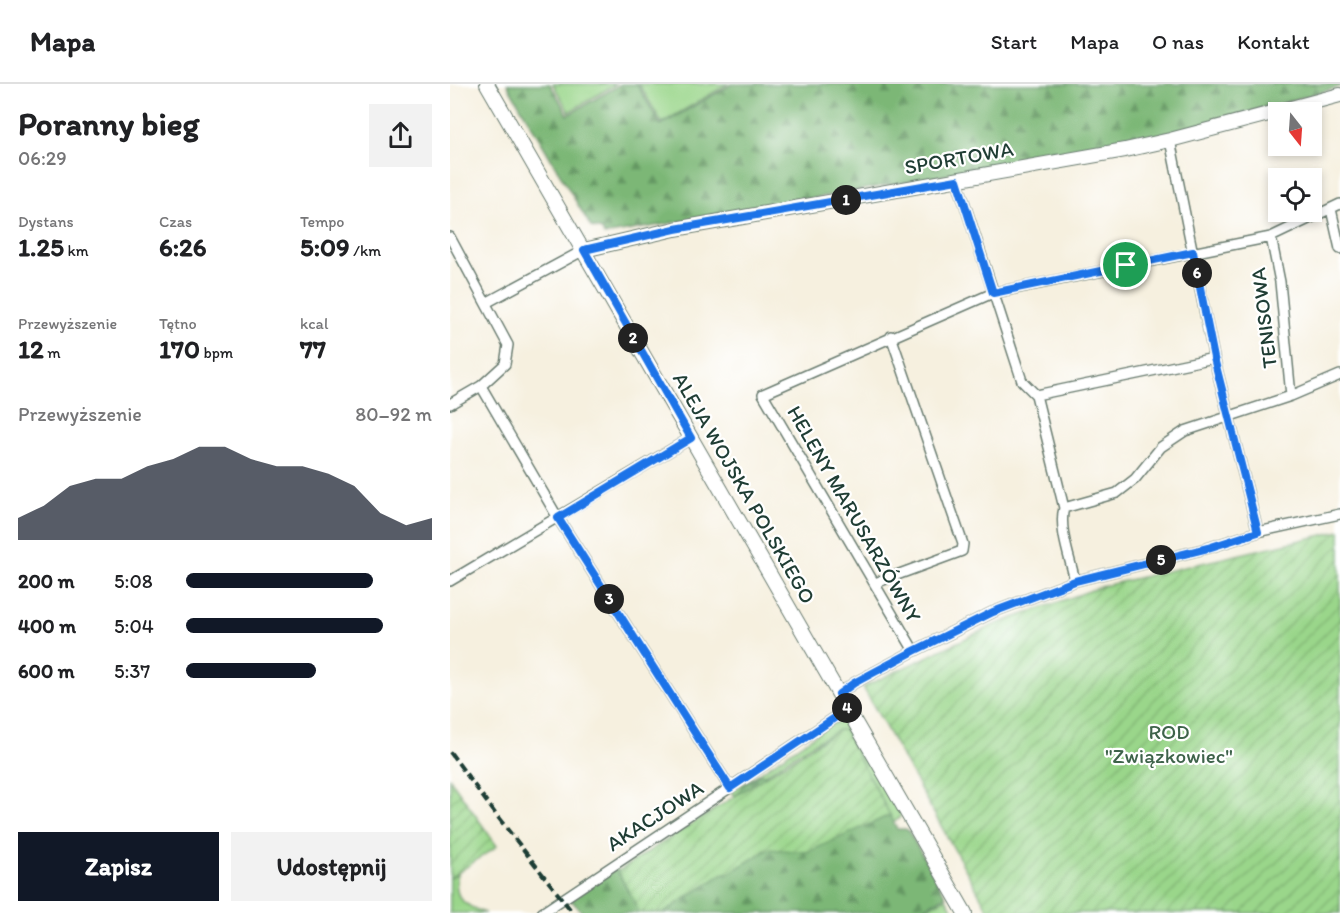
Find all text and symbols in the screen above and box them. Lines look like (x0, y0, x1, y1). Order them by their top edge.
text: Mapa (30, 24, 95, 58)
text: Start (991, 29, 1037, 54)
text: Mapa (1070, 29, 1119, 54)
text: O nas (1152, 29, 1204, 54)
text: Kontakt (1237, 29, 1310, 54)
north arrow (1268, 102, 1322, 156)
map controls (1268, 102, 1322, 222)
text: Poranny bieg (18, 104, 200, 143)
button: share (369, 104, 432, 167)
street label: SPORTOWA (902, 136, 1016, 179)
text: 06:29 (18, 146, 67, 170)
button: locate (1268, 168, 1322, 222)
pin: 1 (831, 185, 861, 215)
text: 1 (842, 190, 850, 209)
text: Dystans (18, 212, 74, 231)
text: Czas (159, 212, 192, 231)
text: Tempo (300, 212, 345, 231)
text: 1.25 (18, 231, 64, 263)
text: 6:26 (159, 231, 207, 263)
text: 5:09 (300, 231, 350, 263)
pin (1100, 239, 1151, 290)
text: km (64, 241, 89, 260)
text: /km (350, 241, 381, 260)
icon: arrive (1109, 248, 1142, 281)
pin: 6 (1182, 258, 1212, 288)
text: 6 (1193, 263, 1201, 282)
street label: TENISOWA (1245, 266, 1282, 370)
text: Przewyższenie (18, 314, 117, 333)
text: Tętno (159, 314, 197, 333)
text: kcal (300, 314, 328, 333)
pin: 2 (618, 323, 648, 353)
text: 2 (629, 328, 637, 347)
text: 12 (18, 333, 44, 365)
text: 170 (159, 333, 200, 365)
text: 77 (300, 333, 326, 365)
text: m (44, 343, 61, 362)
text: bpm (200, 343, 233, 362)
street label: ALEJA WOJSKA POLSKIEGO (668, 368, 821, 608)
street label: HELENY MARUSARZÓWNY (782, 401, 927, 627)
text: Przewyższenie (18, 402, 142, 426)
text: 80–92 m (355, 402, 432, 426)
pin: 5 (1146, 545, 1176, 575)
text: 5 (1157, 550, 1165, 569)
text: 200 m (18, 569, 74, 593)
text: 5:08 (114, 569, 153, 593)
pin: 3 (594, 584, 624, 614)
text: 3 (605, 589, 613, 608)
text: 400 m (18, 614, 76, 638)
text: 5:04 (114, 614, 154, 638)
text: 600 m (18, 659, 75, 683)
text: 5:37 (114, 659, 150, 683)
pin: 4 (832, 693, 862, 723)
text: 4 (842, 698, 852, 717)
park label: ROD "Związkowiec" (1105, 719, 1233, 768)
street label: AKACJOWA (602, 775, 708, 856)
button: Zapisz (18, 832, 219, 901)
button: Udostępnij (231, 832, 432, 901)

